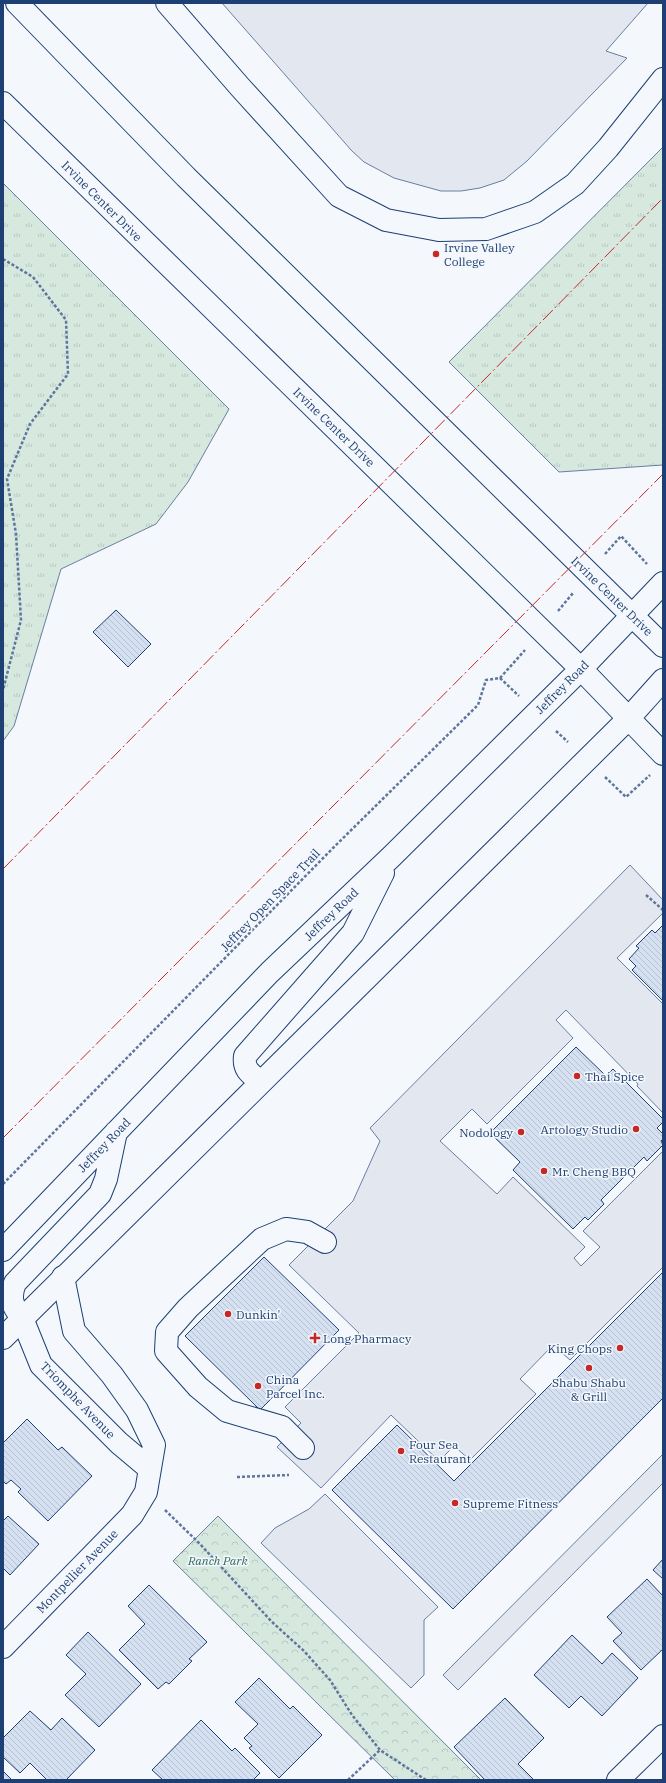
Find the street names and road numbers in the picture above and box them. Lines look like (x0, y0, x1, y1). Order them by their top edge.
street label: Irvine Center Drive (59, 158, 145, 244)
street label: Irvine Center Drive (290, 384, 378, 470)
street label: Irvine Center Drive (568, 553, 656, 639)
street label: Jeffrey Road (532, 657, 592, 717)
street label: Jeffrey Open Space Trail (217, 845, 323, 955)
street label: Jeffrey Road (301, 884, 361, 944)
street label: Jeffrey Road (74, 1115, 134, 1175)
street label: Triomphe Avenue (37, 1358, 119, 1442)
street label: Montpellier Avenue (33, 1526, 121, 1616)

